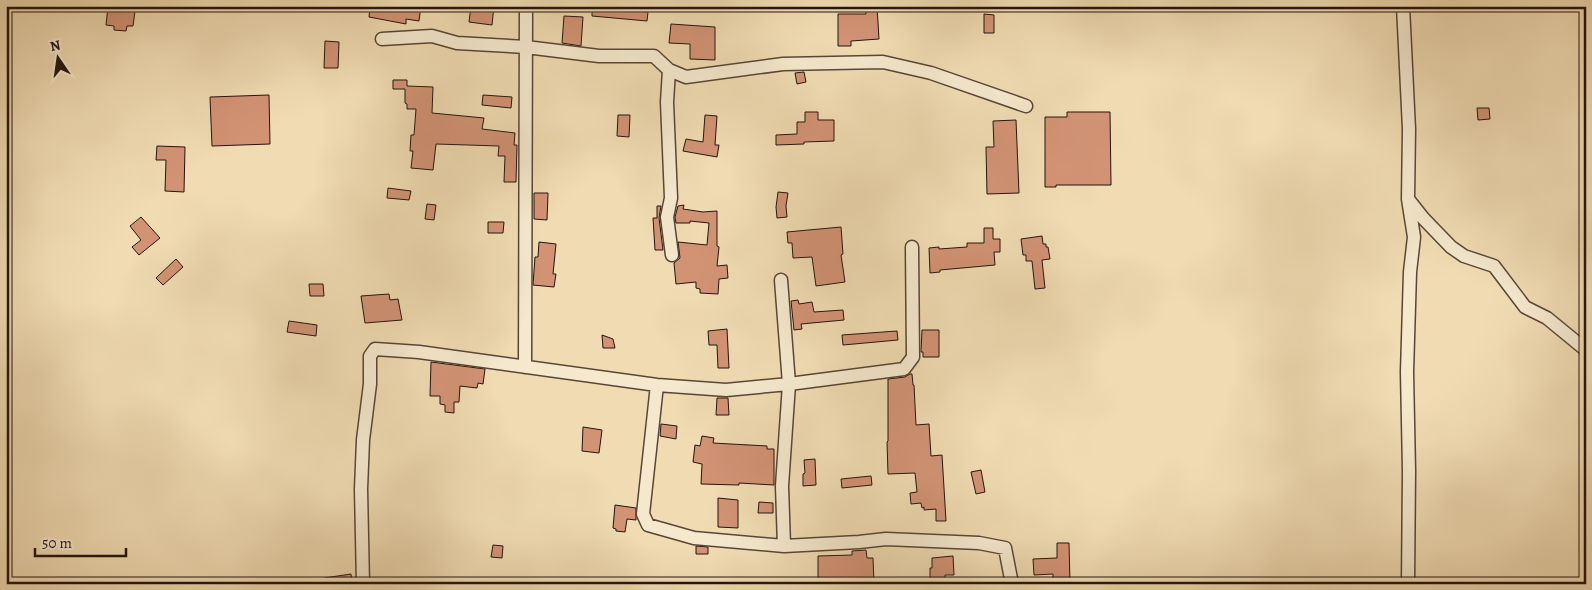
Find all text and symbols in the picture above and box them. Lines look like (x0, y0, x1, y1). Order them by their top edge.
north arrow (32, 32, 82, 82)
text: N (48, 35, 62, 56)
scale bar (35, 525, 126, 557)
text: 50 m (42, 533, 72, 553)

